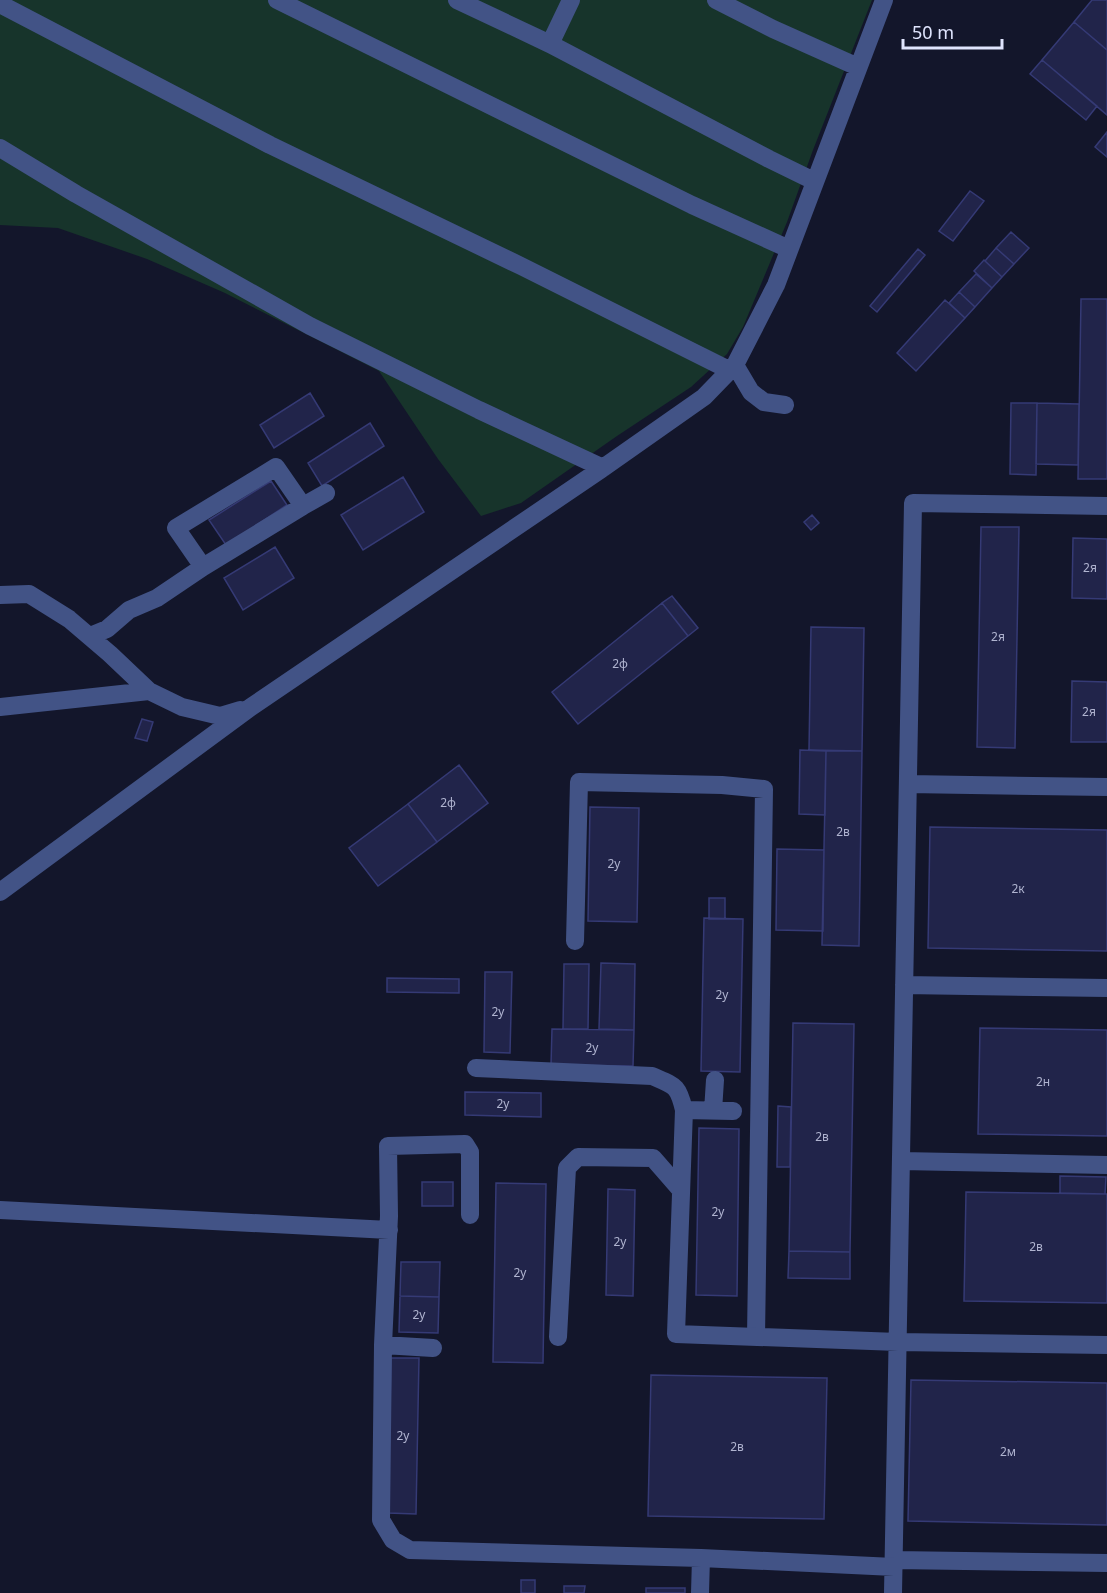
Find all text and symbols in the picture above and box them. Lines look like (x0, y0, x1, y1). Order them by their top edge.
scale bar (903, 12, 1002, 50)
text: 50 m (912, 20, 954, 44)
house number: 2я (1083, 559, 1097, 576)
house number: 2я (991, 628, 1005, 645)
house number: 2ф (612, 655, 628, 672)
house number: 2я (1082, 703, 1096, 720)
house number: 2ф (440, 794, 456, 811)
house number: 2в (836, 823, 850, 840)
house number: 2у (608, 855, 621, 872)
house number: 2к (1011, 880, 1025, 897)
house number: 2у (716, 986, 729, 1003)
house number: 2у (492, 1003, 505, 1020)
house number: 2у (586, 1039, 599, 1056)
house number: 2н (1036, 1073, 1050, 1090)
house number: 2у (497, 1095, 510, 1112)
house number: 2в (815, 1128, 829, 1145)
house number: 2у (712, 1203, 725, 1220)
house number: 2у (614, 1233, 627, 1250)
house number: 2в (1029, 1238, 1043, 1255)
house number: 2у (514, 1264, 527, 1281)
house number: 2у (413, 1306, 426, 1323)
house number: 2у (397, 1427, 410, 1444)
house number: 2в (730, 1438, 744, 1455)
house number: 2м (1000, 1443, 1016, 1460)

